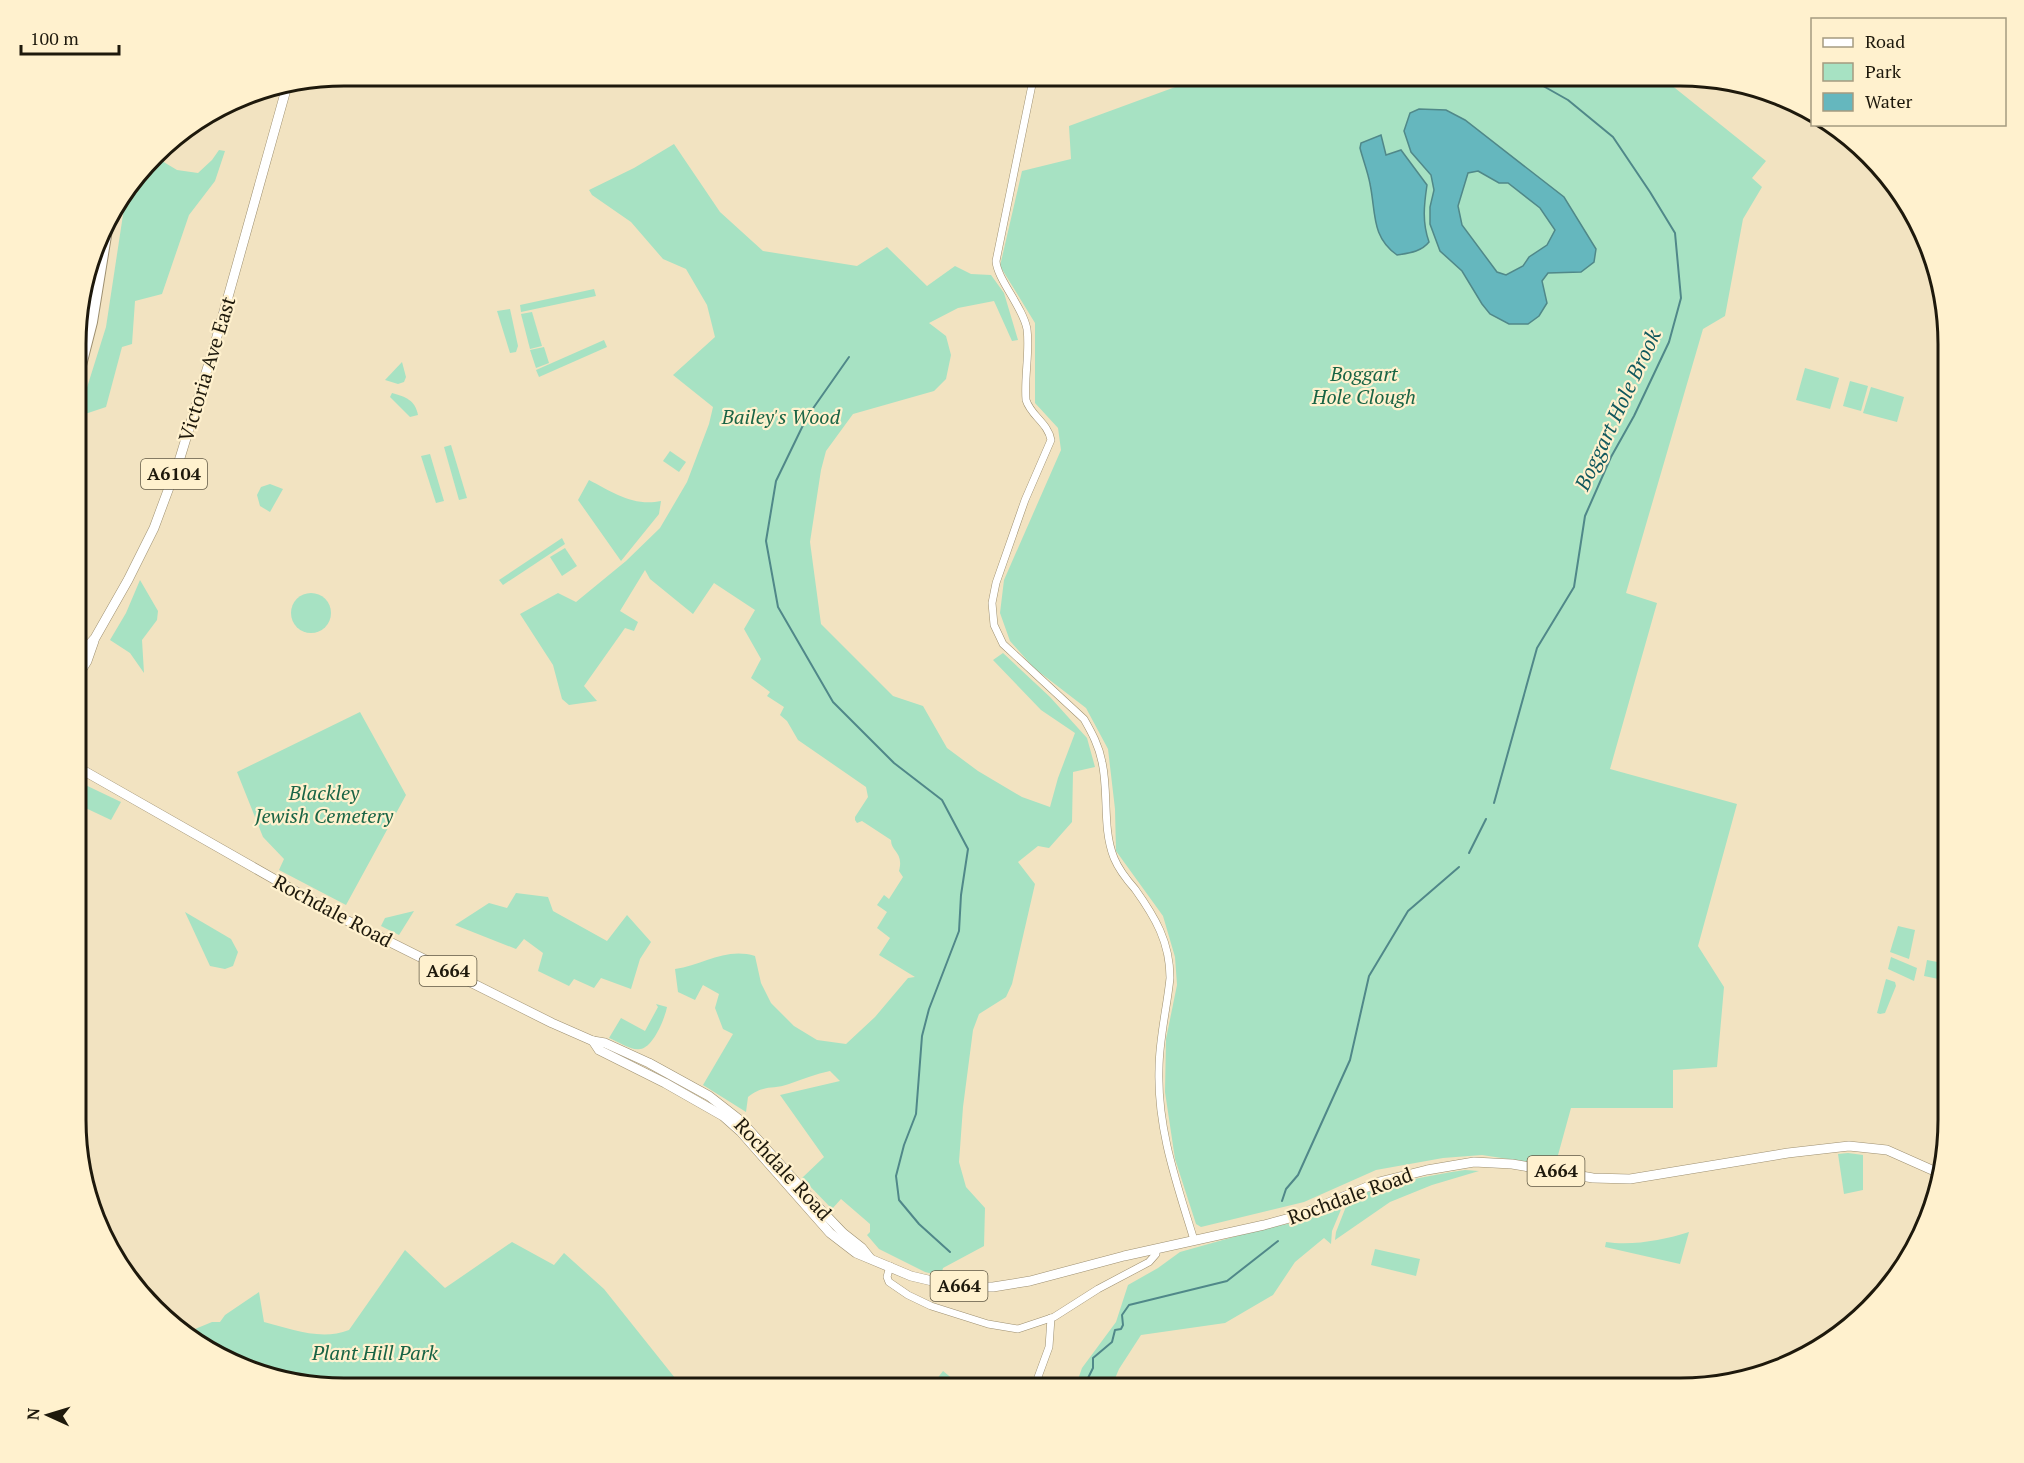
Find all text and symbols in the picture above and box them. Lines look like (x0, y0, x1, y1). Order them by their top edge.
scale bar (21, 18, 118, 56)
legend (1811, 18, 2006, 126)
text: 100 m (30, 26, 79, 50)
text: Road (1865, 29, 1905, 53)
text: Park (1865, 59, 1902, 83)
text: Water (1865, 89, 1912, 113)
street label: Victoria Ave East (172, 292, 242, 445)
water label: Boggart Hole Brook (1567, 324, 1667, 495)
park label: Boggart Hole Clough (1311, 360, 1416, 410)
park label: Bailey's Wood (721, 403, 841, 430)
road number: A6104 (141, 459, 207, 489)
park label: Blackley Jewish Cemetery (254, 779, 394, 829)
street label: Rochdale Road (269, 868, 398, 953)
road number: A664 (420, 956, 476, 986)
street label: Rochdale Road (729, 1111, 838, 1226)
road number: A664 (1528, 1156, 1584, 1186)
street label: Rochdale Road (1284, 1160, 1416, 1231)
road number: A664 (930, 1271, 988, 1301)
park label: Plant Hill Park (311, 1339, 438, 1366)
north arrow (18, 1385, 78, 1445)
text: N (22, 1407, 44, 1421)

